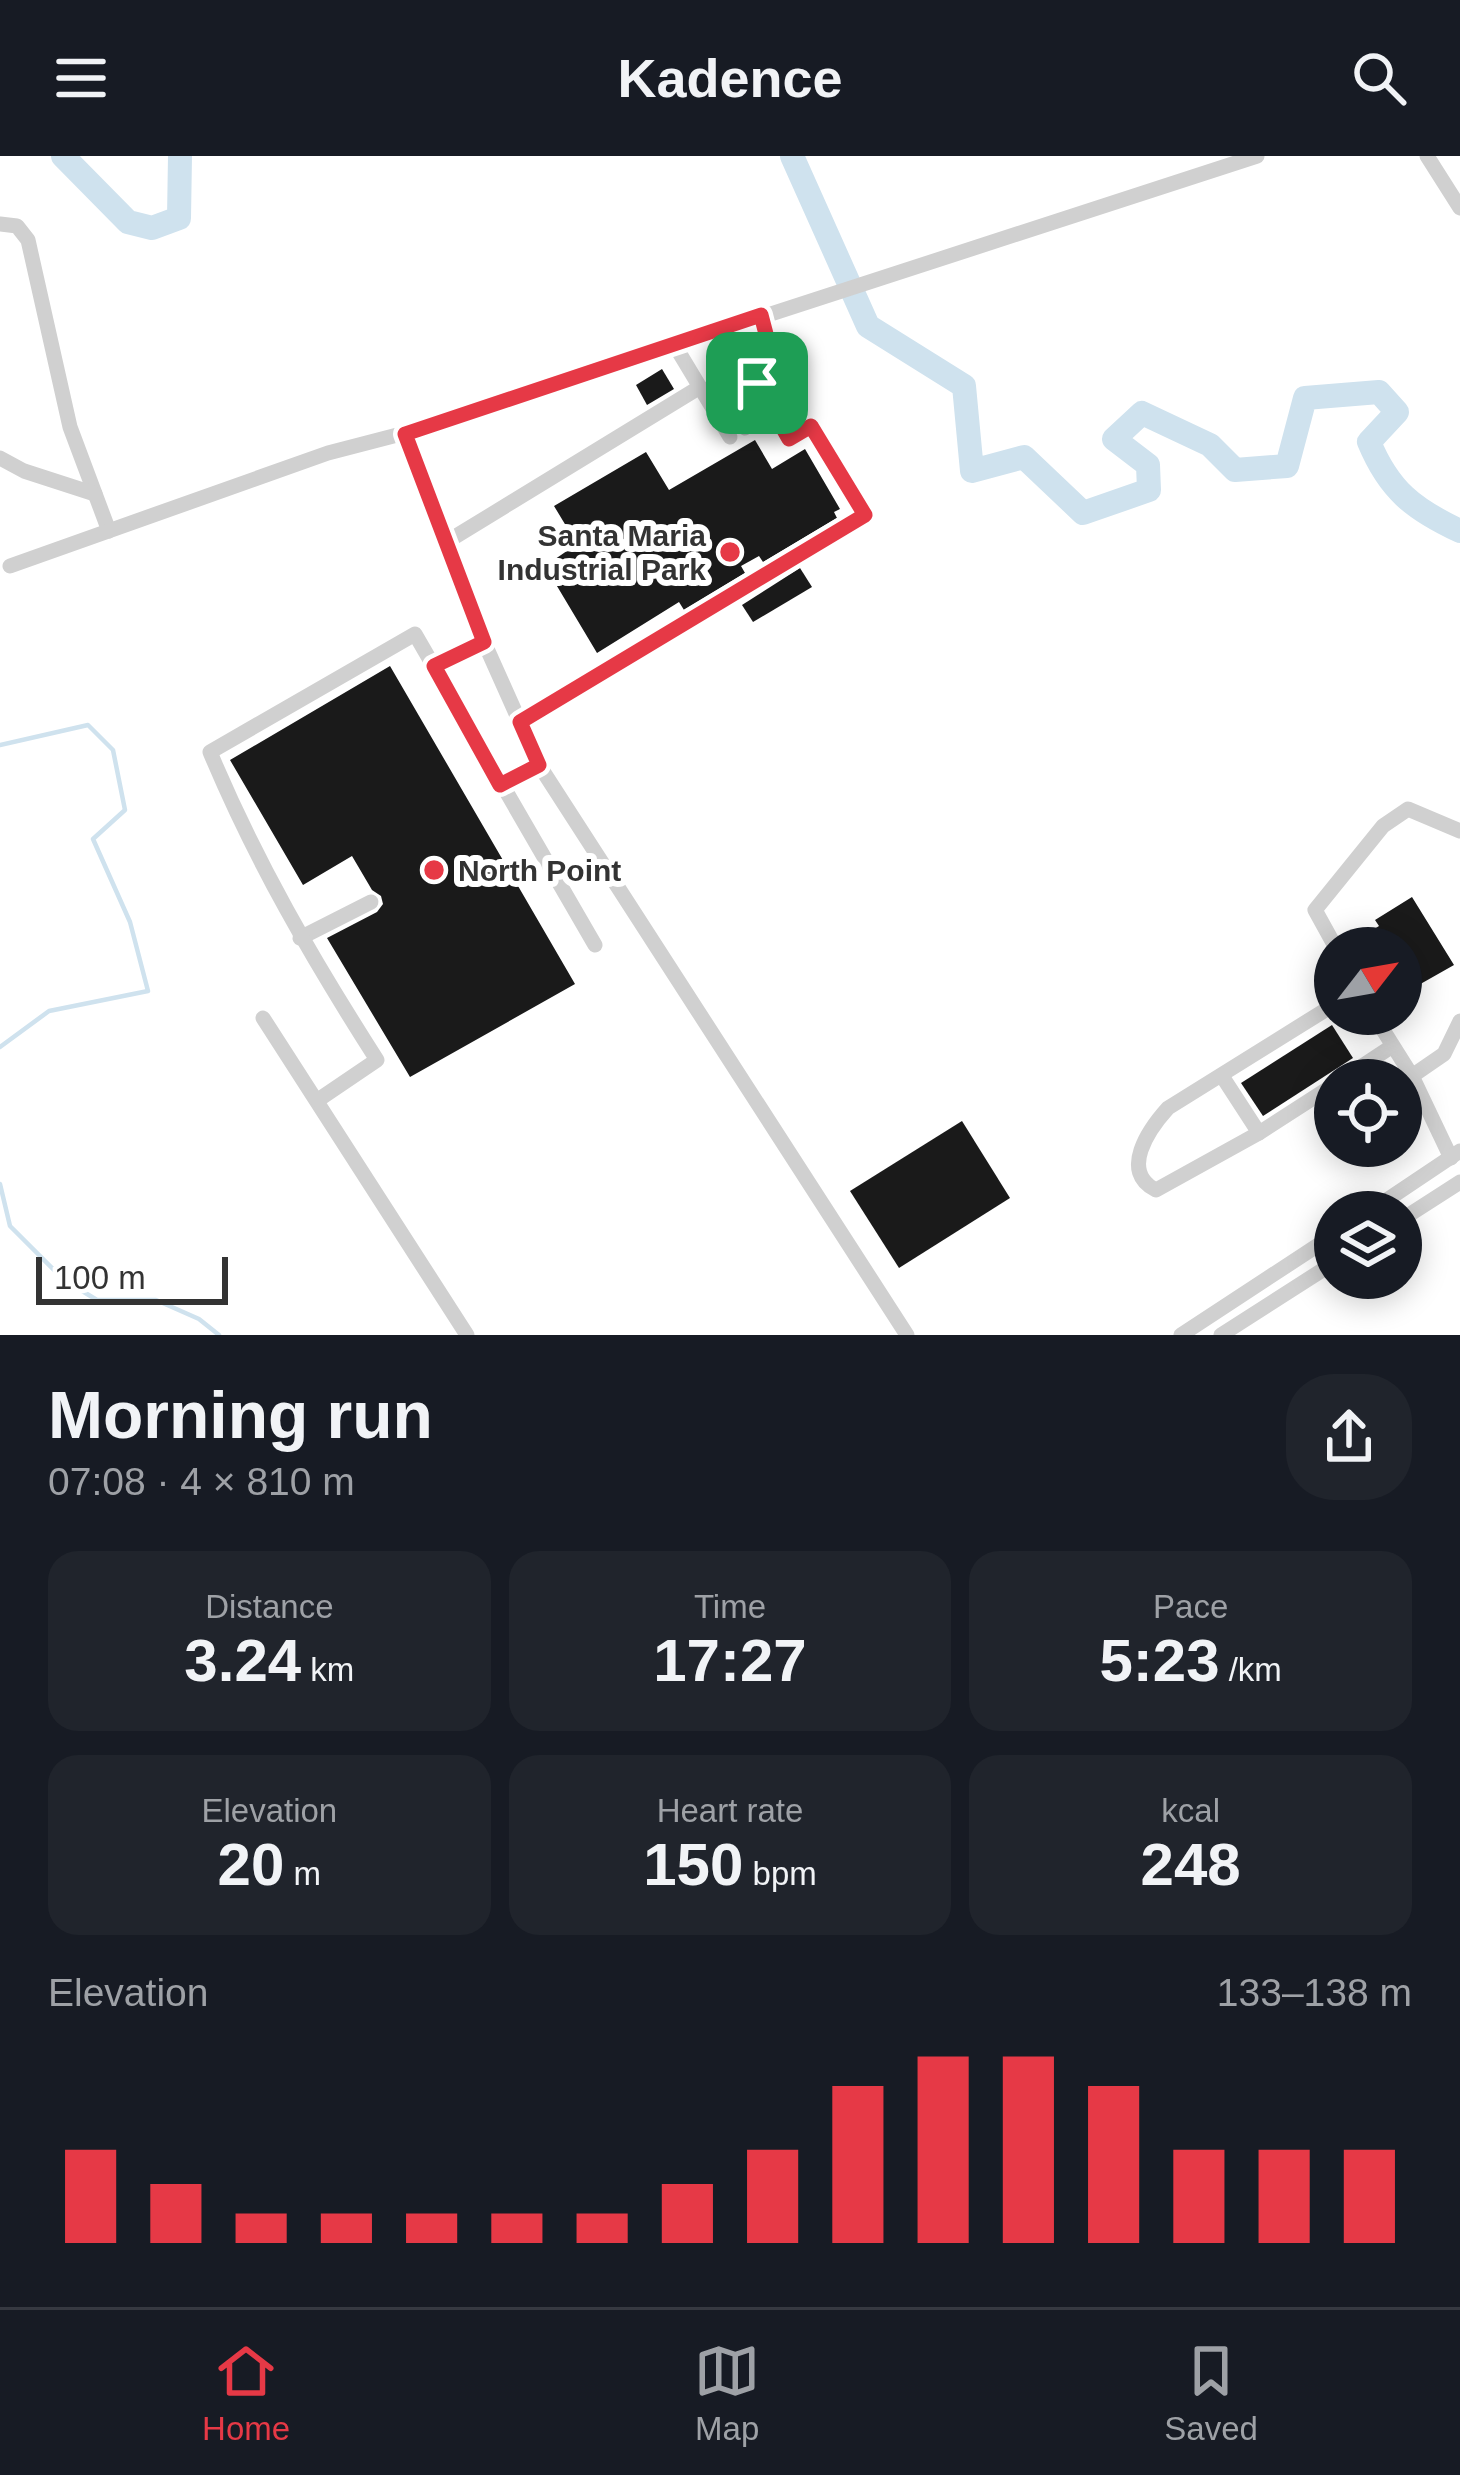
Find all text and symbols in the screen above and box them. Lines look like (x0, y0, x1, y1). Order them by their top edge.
icon: menu (48, 45, 114, 111)
icon: search (1346, 45, 1412, 111)
text: Kadence (617, 48, 843, 108)
pin (706, 332, 808, 434)
icon: arrive (724, 350, 790, 416)
place label: Santa Maria Industrial Park (498, 519, 706, 586)
marker: Santa Maria Industrial Park (717, 539, 743, 565)
place label: North Point (458, 854, 621, 887)
marker: North Point (421, 857, 447, 883)
north arrow (1314, 927, 1422, 1035)
map controls (1314, 927, 1422, 1299)
button: locate (1314, 1059, 1422, 1167)
button: layers (1314, 1191, 1422, 1299)
scale bar (36, 1251, 228, 1304)
text: 100 m (54, 1259, 146, 1296)
button: share (1286, 1374, 1412, 1500)
text: Morning run (48, 1378, 433, 1452)
text: 07:08 · 4 × 810 m (48, 1460, 355, 1503)
text: Distance (205, 1588, 334, 1625)
text: Time (694, 1588, 766, 1625)
text: Pace (1153, 1588, 1228, 1625)
text: 3.24 (184, 1627, 301, 1694)
text: 17:27 (653, 1627, 807, 1694)
text: 5:23 (1099, 1627, 1220, 1694)
text: km (301, 1651, 354, 1688)
text: /km (1220, 1651, 1282, 1688)
text: Elevation (201, 1792, 337, 1829)
text: Heart rate (657, 1792, 803, 1829)
text: kcal (1161, 1792, 1220, 1829)
text: 20 (218, 1831, 284, 1898)
text: 150 (643, 1831, 743, 1898)
text: 248 (1141, 1831, 1241, 1898)
text: m (284, 1855, 321, 1892)
text: bpm (743, 1855, 817, 1892)
text: Elevation (48, 1971, 208, 2014)
text: 133–138 m (1217, 1971, 1412, 2014)
tab: Home (202, 2338, 290, 2448)
tab: Map (694, 2338, 760, 2448)
tab: Saved (1164, 2338, 1258, 2448)

